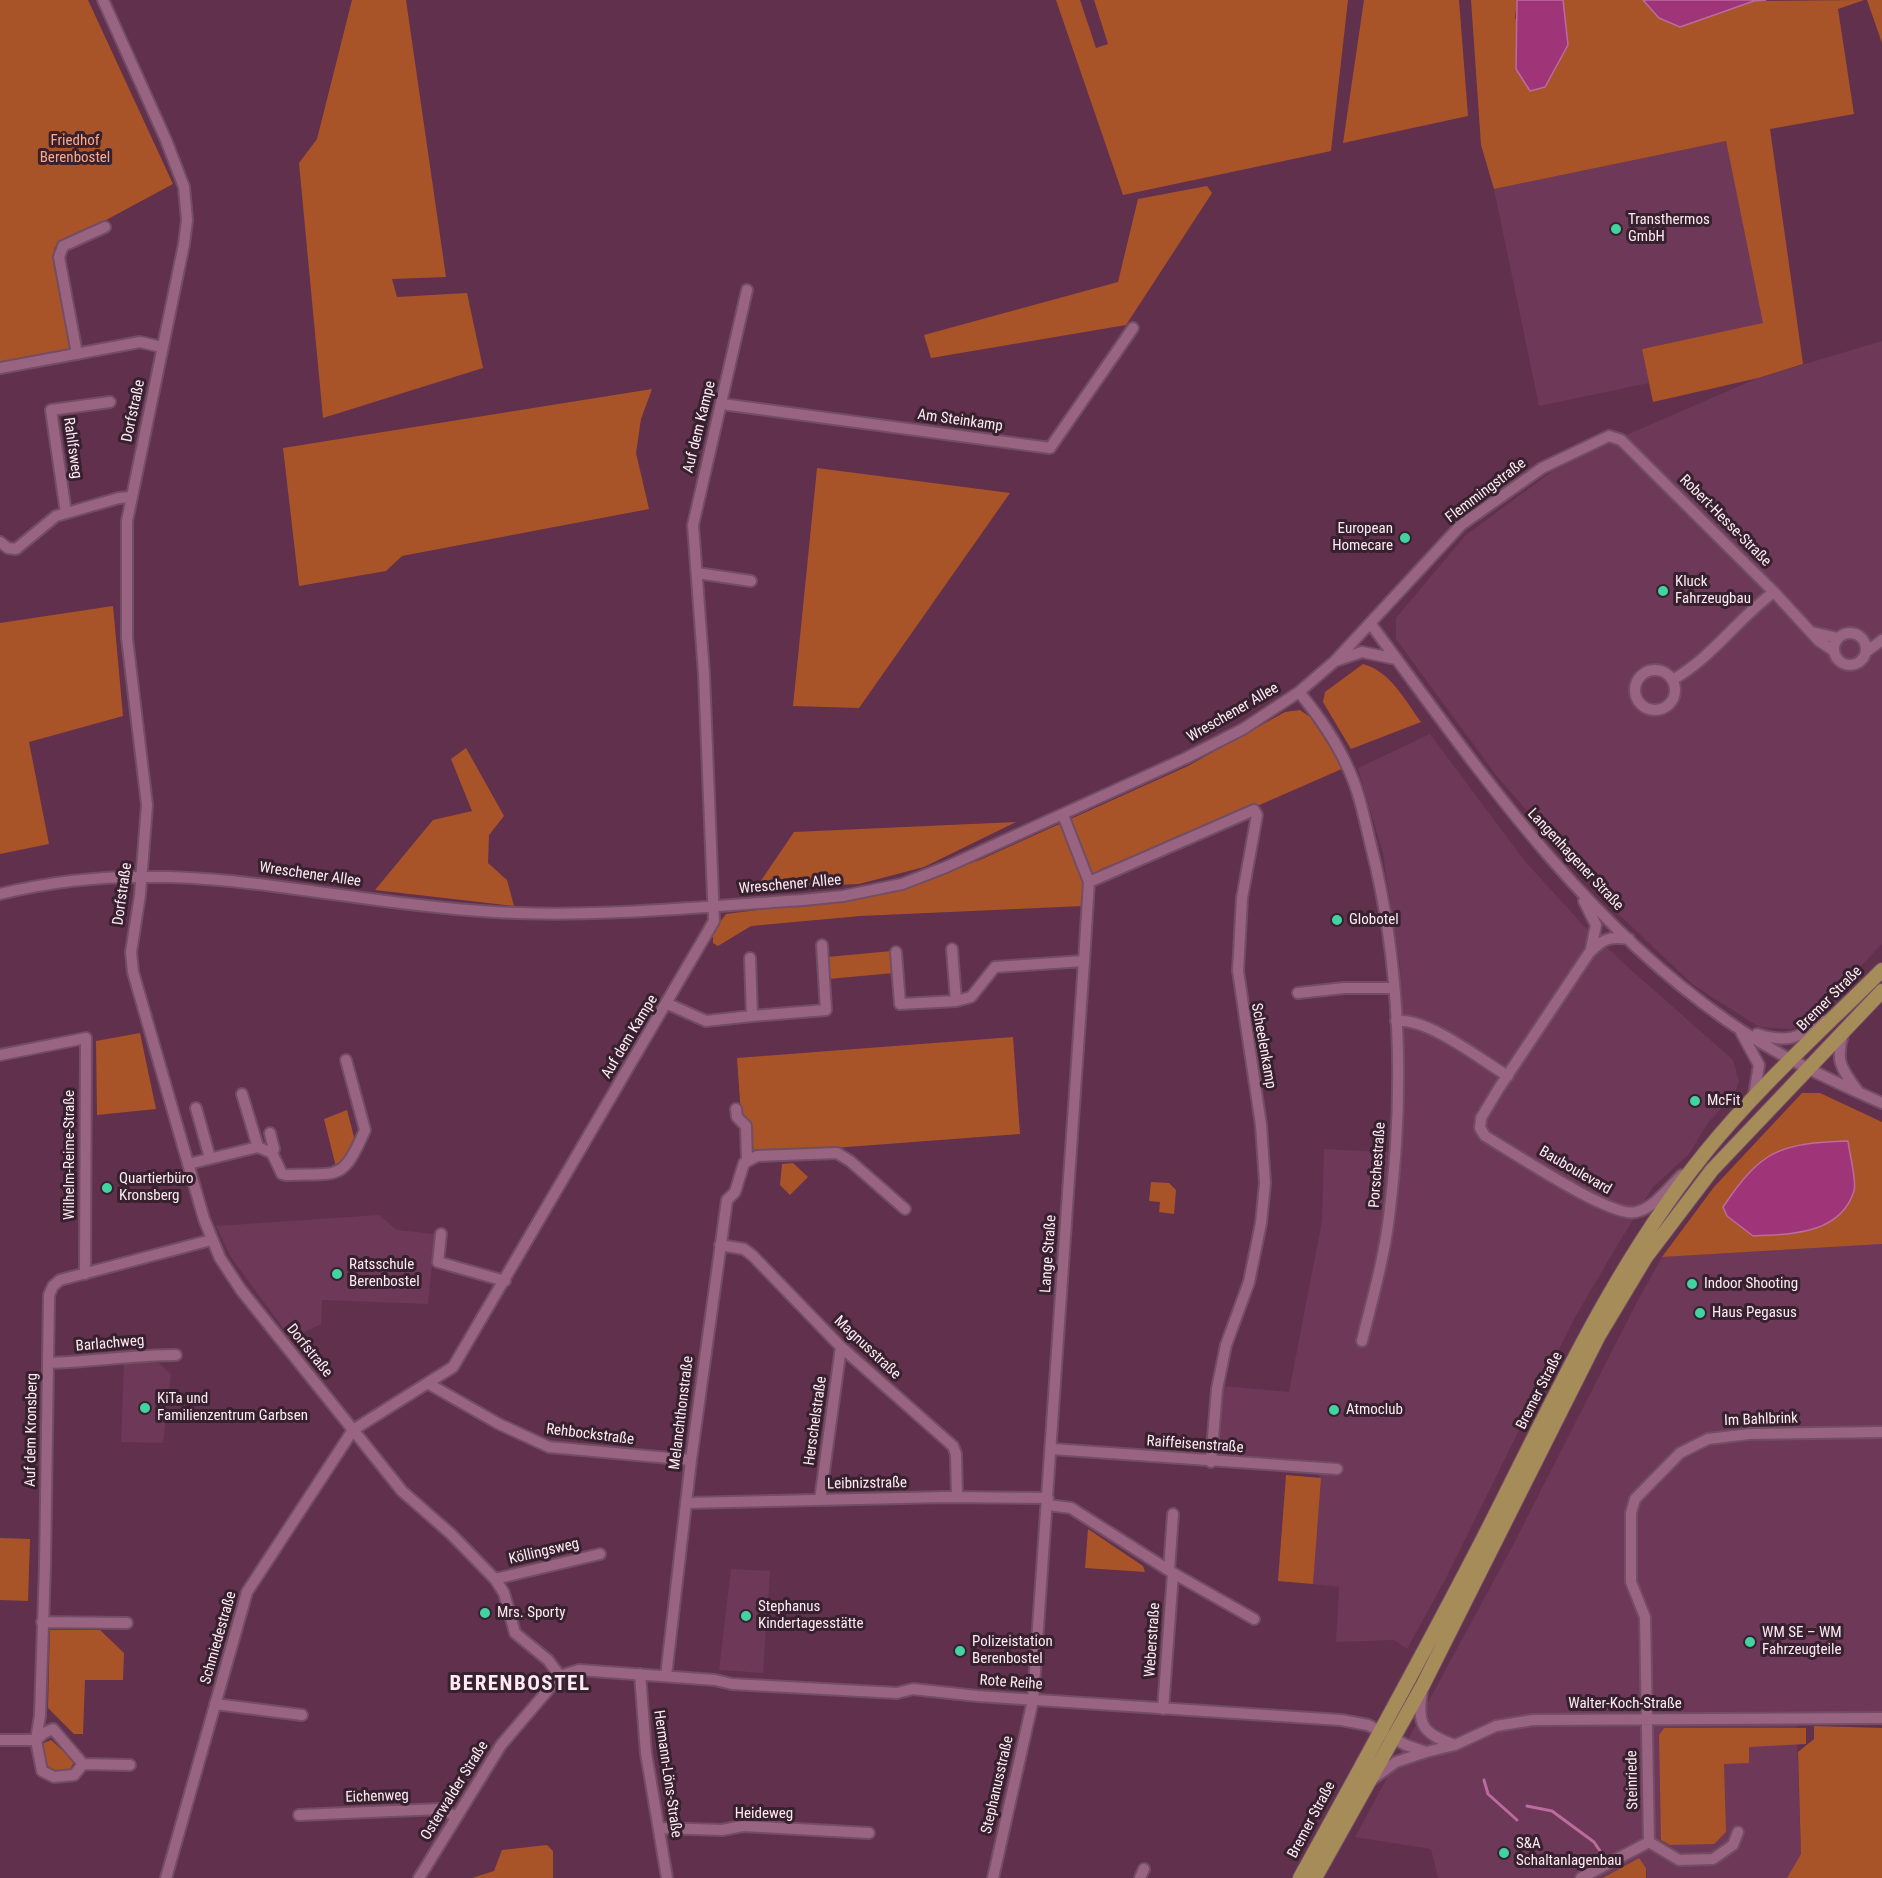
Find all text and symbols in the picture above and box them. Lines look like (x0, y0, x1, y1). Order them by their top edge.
park label: Friedhof Berenbostel (40, 132, 110, 167)
place label: Transthermos GmbH (1628, 211, 1710, 246)
marker: Transthermos GmbH (1609, 222, 1623, 236)
street label: Dorfstraße (119, 378, 149, 444)
street label: Auf dem Kampe (680, 379, 720, 475)
street label: Am Steinkamp (916, 406, 1004, 436)
street label: Rahlfsweg (59, 416, 85, 480)
street label: Flemmingstraße (1442, 455, 1530, 527)
street label: Robert-Hesse-Straße (1675, 471, 1775, 571)
place label: European Homecare (1332, 520, 1393, 555)
marker: European Homecare (1398, 531, 1412, 545)
place label: Kluck Fahrzeugbau (1675, 573, 1751, 608)
marker: Kluck Fahrzeugbau (1656, 584, 1670, 598)
street label: Wreschener Allee (1184, 680, 1282, 746)
street label: Langenhagener Straße (1523, 805, 1627, 915)
street label: Wreschener Allee (258, 859, 362, 891)
street label: Dorfstraße (110, 861, 136, 927)
street label: Wreschener Allee (738, 872, 842, 898)
place label: Globotel (1349, 911, 1399, 929)
marker: Globotel (1330, 913, 1344, 927)
street label: Bremer Straße (1794, 963, 1866, 1035)
street label: Auf dem Kampe (598, 992, 662, 1082)
street label: Scheelenkamp (1247, 1002, 1279, 1090)
street label: Wilhelm-Reime-Straße (61, 1090, 79, 1220)
place label: McFit (1707, 1092, 1740, 1110)
marker: McFit (1688, 1094, 1702, 1108)
street label: Porschestraße (1366, 1121, 1390, 1209)
street label: Bauboulevard (1536, 1143, 1614, 1199)
place label: Quartierbüro Kronsberg (119, 1170, 193, 1205)
marker: Quartierbüro Kronsberg (100, 1181, 114, 1195)
street label: Lange Straße (1037, 1214, 1061, 1294)
place label: Ratsschule Berenbostel (349, 1256, 420, 1291)
marker: Ratsschule Berenbostel (330, 1267, 344, 1281)
place label: Indoor Shooting (1704, 1275, 1798, 1293)
marker: Indoor Shooting (1685, 1277, 1699, 1291)
place label: Haus Pegasus (1712, 1304, 1797, 1322)
marker: Haus Pegasus (1693, 1306, 1707, 1320)
street label: Magnusstraße (830, 1312, 904, 1384)
street label: Dorfstraße (282, 1321, 336, 1381)
street label: Barlachweg (75, 1332, 145, 1356)
street label: Bremer Straße (1513, 1349, 1567, 1433)
street label: Melanchthonstraße (666, 1355, 698, 1471)
street label: Auf dem Kronsberg (22, 1373, 42, 1487)
street label: Herschelstraße (801, 1375, 831, 1467)
place label: KiTa und Familienzentrum Garbsen (157, 1390, 308, 1425)
marker: KiTa und Familienzentrum Garbsen (138, 1401, 152, 1415)
place label: Atmoclub (1346, 1401, 1403, 1419)
marker: Atmoclub (1327, 1403, 1341, 1417)
street label: Im Bahlbrink (1724, 1410, 1798, 1430)
street label: Rehbockstraße (545, 1421, 635, 1449)
street label: Raiffeisenstraße (1146, 1433, 1244, 1457)
street label: Leibnizstraße (827, 1474, 907, 1494)
street label: Köllingsweg (507, 1535, 581, 1569)
street label: Schmiedestraße (197, 1589, 241, 1687)
place label: Stephanus Kindertagesstätte (758, 1598, 864, 1633)
street label: Weberstraße (1141, 1602, 1165, 1678)
place label: Mrs. Sporty (497, 1604, 565, 1622)
marker: Mrs. Sporty (478, 1606, 492, 1620)
marker: Stephanus Kindertagesstätte (739, 1609, 753, 1623)
place label: WM SE – WM Fahrzeugteile (1762, 1624, 1842, 1659)
place label: Polizeistation Berenbostel (972, 1633, 1053, 1668)
marker: WM SE – WM Fahrzeugteile (1743, 1635, 1757, 1649)
marker: Polizeistation Berenbostel (953, 1644, 967, 1658)
district label: BERENBOSTEL (450, 1672, 590, 1698)
street label: Rote Reihe (979, 1672, 1043, 1694)
street label: Walter-Koch-Straße (1568, 1695, 1682, 1713)
street label: Hermann-Löns-Straße (649, 1709, 685, 1839)
street label: Stephanusstraße (978, 1734, 1018, 1836)
street label: Osterwalder Straße (417, 1738, 493, 1844)
street label: Steinriede (1623, 1750, 1643, 1810)
street label: Bremer Straße (1284, 1778, 1340, 1862)
street label: Eichenweg (345, 1787, 409, 1807)
street label: Heideweg (735, 1805, 793, 1823)
place label: S&A Schaltanlagenbau (1516, 1835, 1622, 1870)
marker: S&A Schaltanlagenbau (1497, 1846, 1511, 1860)

